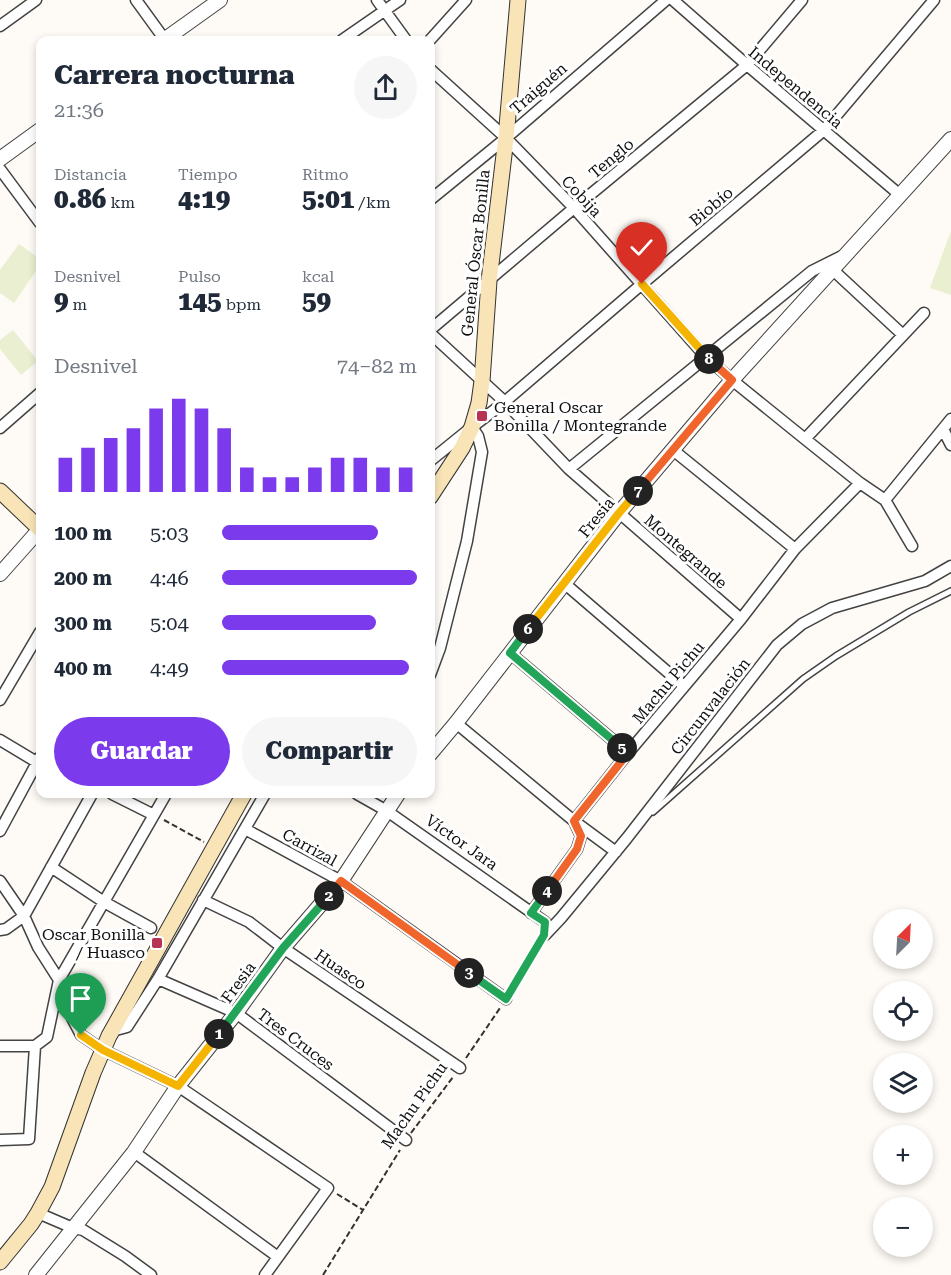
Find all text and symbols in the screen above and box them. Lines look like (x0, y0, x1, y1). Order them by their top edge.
street label: Independencia (745, 42, 847, 132)
button: share (354, 56, 417, 119)
text: Carrera nocturna (54, 59, 295, 91)
street label: Traiguén (506, 59, 571, 118)
text: 21:36 (54, 98, 104, 122)
street label: Tenglo (585, 134, 638, 183)
text: Distancia (54, 165, 127, 184)
text: Tiempo (178, 165, 237, 184)
text: Ritmo (302, 165, 349, 184)
street label: General Óscar Bonilla (457, 168, 494, 337)
street label: Cobija (558, 172, 606, 221)
street label: Biobío (686, 183, 737, 230)
text: 0.86 (54, 184, 106, 214)
text: 4:19 (178, 184, 230, 214)
text: 5:01 (302, 184, 354, 214)
text: km (106, 193, 135, 212)
text: /km (354, 193, 391, 212)
pin (616, 222, 667, 284)
icon: check (625, 231, 658, 264)
text: Desnivel (54, 267, 121, 286)
text: Pulso (178, 267, 221, 286)
text: kcal (302, 267, 334, 286)
text: 9 (54, 286, 69, 316)
text: 145 (178, 286, 222, 316)
text: 59 (302, 286, 331, 316)
text: m (69, 295, 87, 314)
text: bpm (222, 295, 261, 314)
pin: 8 (694, 344, 724, 374)
text: 8 (705, 349, 713, 368)
text: Desnivel (54, 354, 137, 378)
text: 74–82 m (337, 354, 417, 378)
place label: General Oscar Bonilla / Montegrande (494, 398, 667, 435)
marker: General Oscar Bonilla / Montegrande (475, 409, 489, 423)
pin: 7 (623, 476, 653, 506)
text: 7 (634, 481, 642, 500)
street label: Fresia (575, 493, 618, 541)
street label: Montegrande (640, 510, 731, 593)
text: 100 m (54, 521, 112, 545)
text: 5:03 (150, 521, 189, 545)
text: 200 m (54, 566, 112, 590)
text: 4:46 (150, 566, 189, 590)
text: 300 m (54, 611, 112, 635)
text: 5:04 (150, 611, 189, 635)
pin: 6 (513, 614, 543, 644)
text: 6 (524, 619, 532, 638)
street label: Machu Pichu (629, 637, 708, 727)
street label: Circunvalación (667, 654, 754, 758)
text: 400 m (54, 656, 112, 680)
text: 4:49 (150, 656, 189, 680)
button: Guardar (54, 717, 230, 786)
button: Compartir (242, 717, 417, 786)
pin: 5 (607, 733, 637, 763)
text: 5 (618, 738, 626, 757)
street label: Víctor Jara (422, 811, 502, 874)
street label: Carrizal (279, 825, 340, 870)
pin: 4 (532, 876, 562, 906)
pin: 2 (314, 881, 344, 911)
text: 4 (543, 881, 551, 900)
text: 2 (325, 886, 333, 905)
north arrow (873, 909, 933, 969)
map controls (873, 909, 933, 1257)
place label: Oscar Bonilla / Huasco (42, 925, 145, 962)
marker: Oscar Bonilla / Huasco (150, 936, 164, 950)
street label: Huasco (311, 945, 370, 994)
street label: Fresia (217, 958, 260, 1006)
pin: 3 (454, 958, 484, 988)
text: 3 (465, 963, 473, 982)
pin (55, 973, 106, 1035)
button: locate (873, 981, 933, 1041)
icon: arrive (64, 982, 97, 1015)
street label: Tres Cruces (254, 1004, 338, 1075)
pin: 1 (204, 1019, 234, 1049)
text: 1 (215, 1024, 223, 1043)
button: layers (873, 1053, 933, 1113)
street label: Machu Pichu (378, 1058, 451, 1152)
button: + (873, 1125, 933, 1185)
button: − (873, 1197, 933, 1257)

